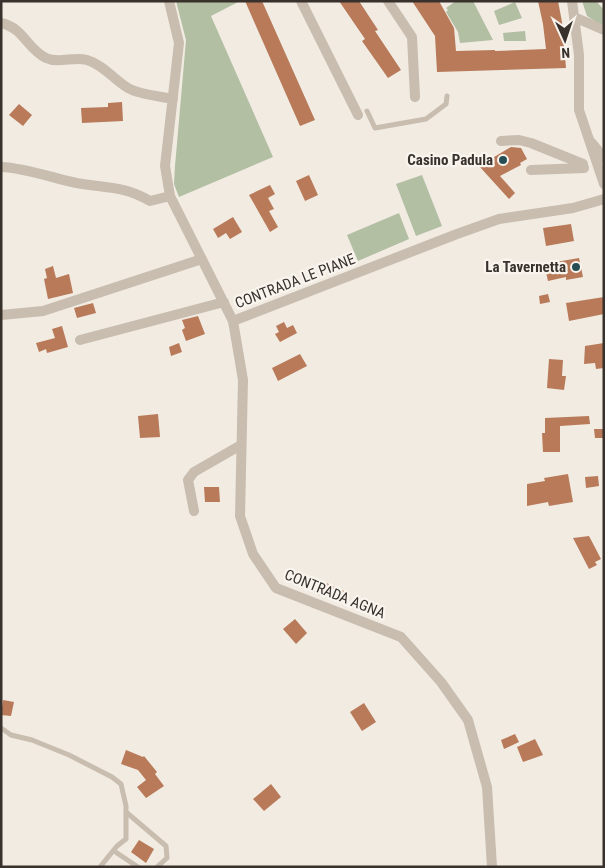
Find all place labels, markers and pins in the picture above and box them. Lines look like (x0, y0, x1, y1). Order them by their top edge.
place label: Casino Padula (407, 151, 493, 169)
marker: Casino Padula (497, 154, 509, 166)
place label: La Tavernetta (485, 258, 566, 276)
marker: La Tavernetta (570, 261, 582, 273)

